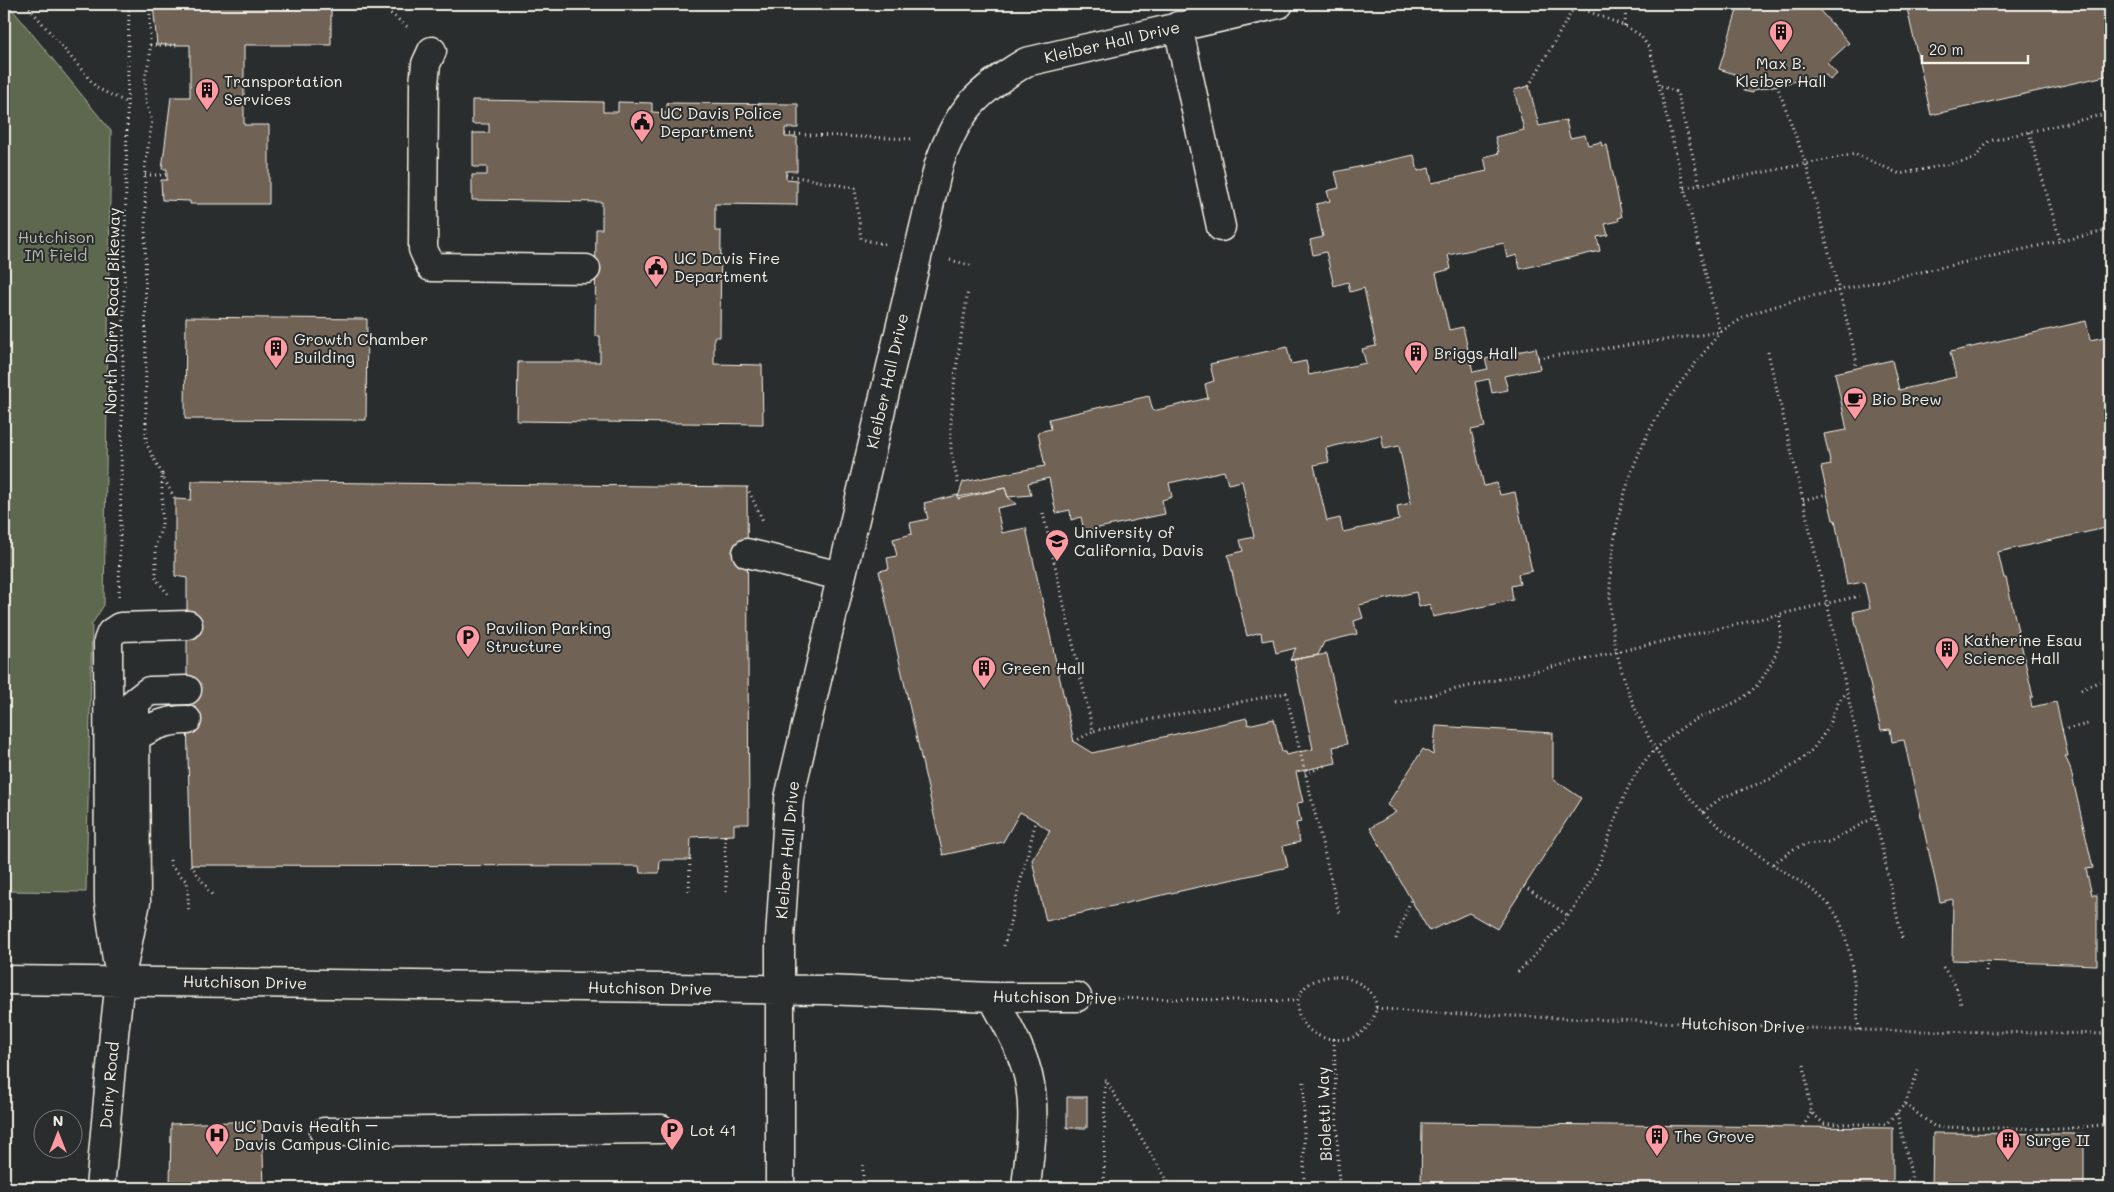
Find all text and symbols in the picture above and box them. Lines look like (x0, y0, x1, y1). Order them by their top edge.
street label: Kleiber Hall Drive (1042, 16, 1182, 67)
building icon: Max B. Kleiber Hall (1768, 19, 1794, 53)
scale bar (1922, 32, 2028, 64)
text: 20 m (1929, 39, 1963, 59)
place label: Max B. Kleiber Hall (1735, 52, 1827, 91)
place label: Transportation Services (224, 70, 342, 109)
building icon: Transportation Services (194, 77, 220, 111)
place label: UC Davis Police Department (660, 102, 782, 141)
public building icon: UC Davis Police Department (629, 109, 655, 143)
street label: North Dairy Road Bikeway (99, 207, 124, 415)
park label: Hutchison IM Field (18, 226, 94, 265)
place label: UC Davis Fire Department (674, 247, 780, 286)
public building icon: UC Davis Fire Department (643, 254, 669, 288)
street label: Kleiber Hall Drive (861, 311, 912, 451)
place label: Growth Chamber Building (294, 328, 428, 367)
building icon: Growth Chamber Building (263, 335, 289, 369)
building icon: Briggs Hall (1403, 340, 1429, 374)
place label: Briggs Hall (1434, 342, 1518, 363)
cafe icon: Bio Brew (1842, 386, 1868, 420)
place label: Bio Brew (1872, 388, 1942, 409)
place label: University of California, Davis (1074, 521, 1204, 560)
school or university icon: University of California, Davis (1044, 528, 1070, 562)
place label: Pavilion Parking Structure (486, 617, 611, 656)
parking icon: Pavilion Parking Structure (455, 624, 481, 658)
place label: Katherine Esau Science Hall (1964, 629, 2082, 668)
building icon: Katherine Esau Science Hall (1934, 636, 1960, 670)
building icon: Green Hall (971, 655, 997, 689)
place label: Green Hall (1002, 657, 1085, 678)
street label: Kleiber Hall Drive (770, 780, 803, 920)
street label: Hutchison Drive (183, 970, 307, 993)
street label: Hutchison Drive (588, 976, 712, 999)
street label: Hutchison Drive (993, 985, 1117, 1008)
street label: Hutchison Drive (1681, 1012, 1805, 1037)
street label: Dairy Road (94, 1041, 123, 1129)
street label: Bioletti Way (1311, 1066, 1336, 1162)
north arrow (32, 1110, 82, 1160)
text: N (53, 1111, 63, 1130)
place label: UC Davis Health – Davis Campus Clinic (234, 1115, 390, 1154)
parking icon: Lot 41 (659, 1117, 685, 1151)
place label: Lot 41 (690, 1119, 737, 1140)
hospital icon: UC Davis Health – Davis Campus Clinic (204, 1122, 230, 1156)
building icon: The Grove (1644, 1123, 1670, 1157)
place label: The Grove (1674, 1125, 1755, 1146)
building icon: Surge II (1995, 1127, 2021, 1161)
place label: Surge II (2026, 1129, 2090, 1150)

